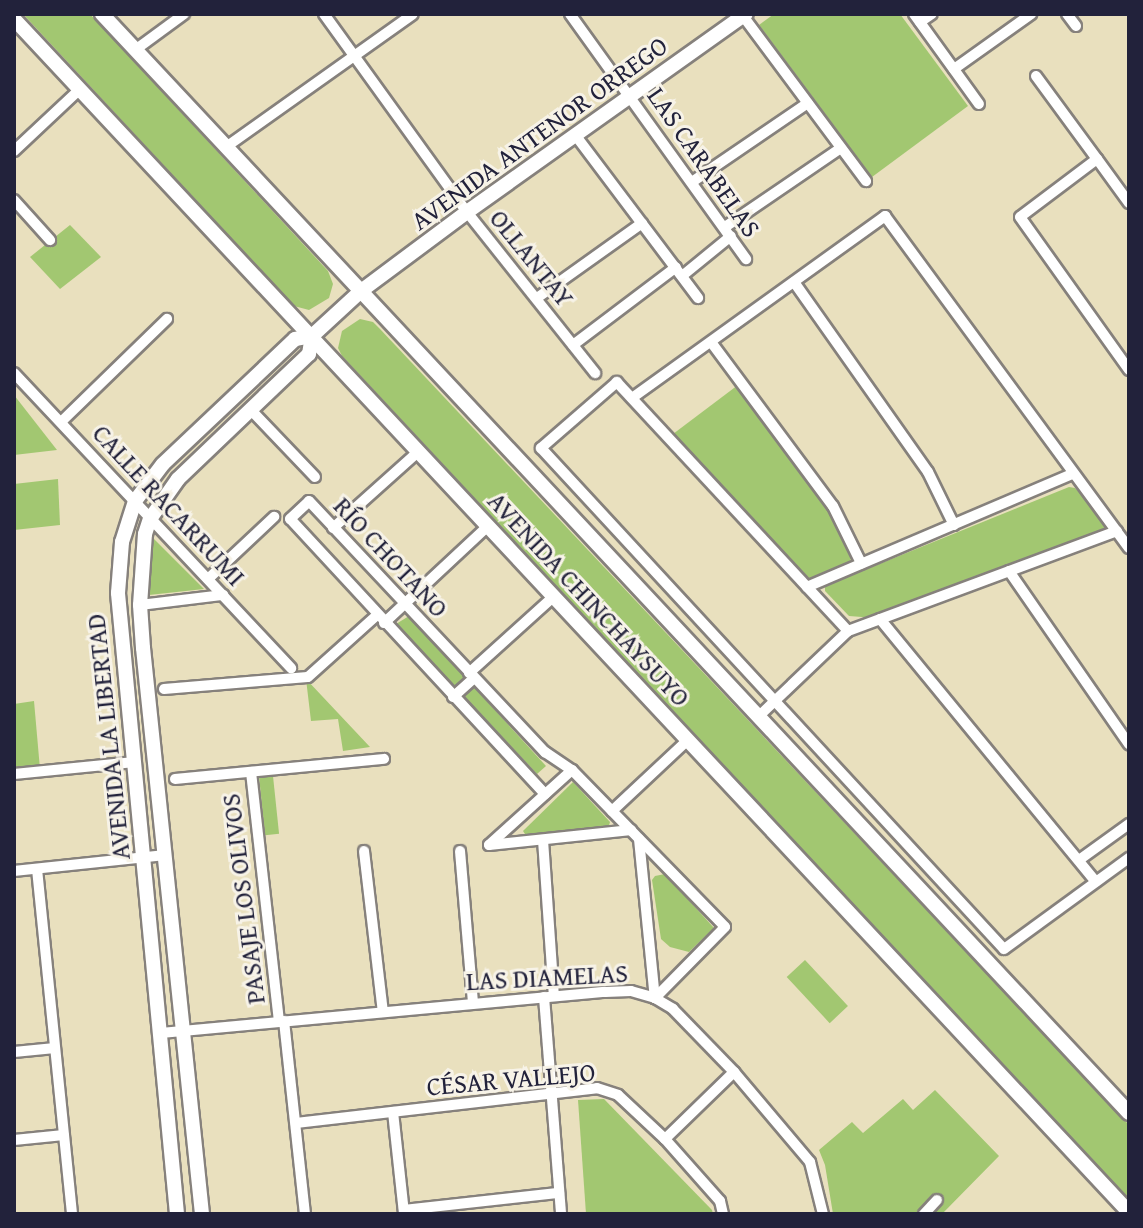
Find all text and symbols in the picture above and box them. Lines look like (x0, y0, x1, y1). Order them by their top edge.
street label: AVENIDA ANTENOR ORREGO (405, 29, 673, 237)
street label: LAS CARABELAS (641, 81, 767, 243)
street label: OLLANTAY (483, 203, 581, 313)
street label: CALLE RACARRUMI (86, 418, 252, 592)
street label: AVENIDA CHINCHAYSUYO (481, 485, 697, 713)
street label: RÍO CHOTANO (327, 490, 455, 624)
street label: AVENIDA LA LIBERTAD (80, 612, 136, 862)
street label: PASAJE LOS OLIVOS (215, 792, 271, 1006)
street label: LAS DIAMELAS (465, 957, 629, 997)
street label: CÉSAR VALLEJO (425, 1056, 597, 1102)

